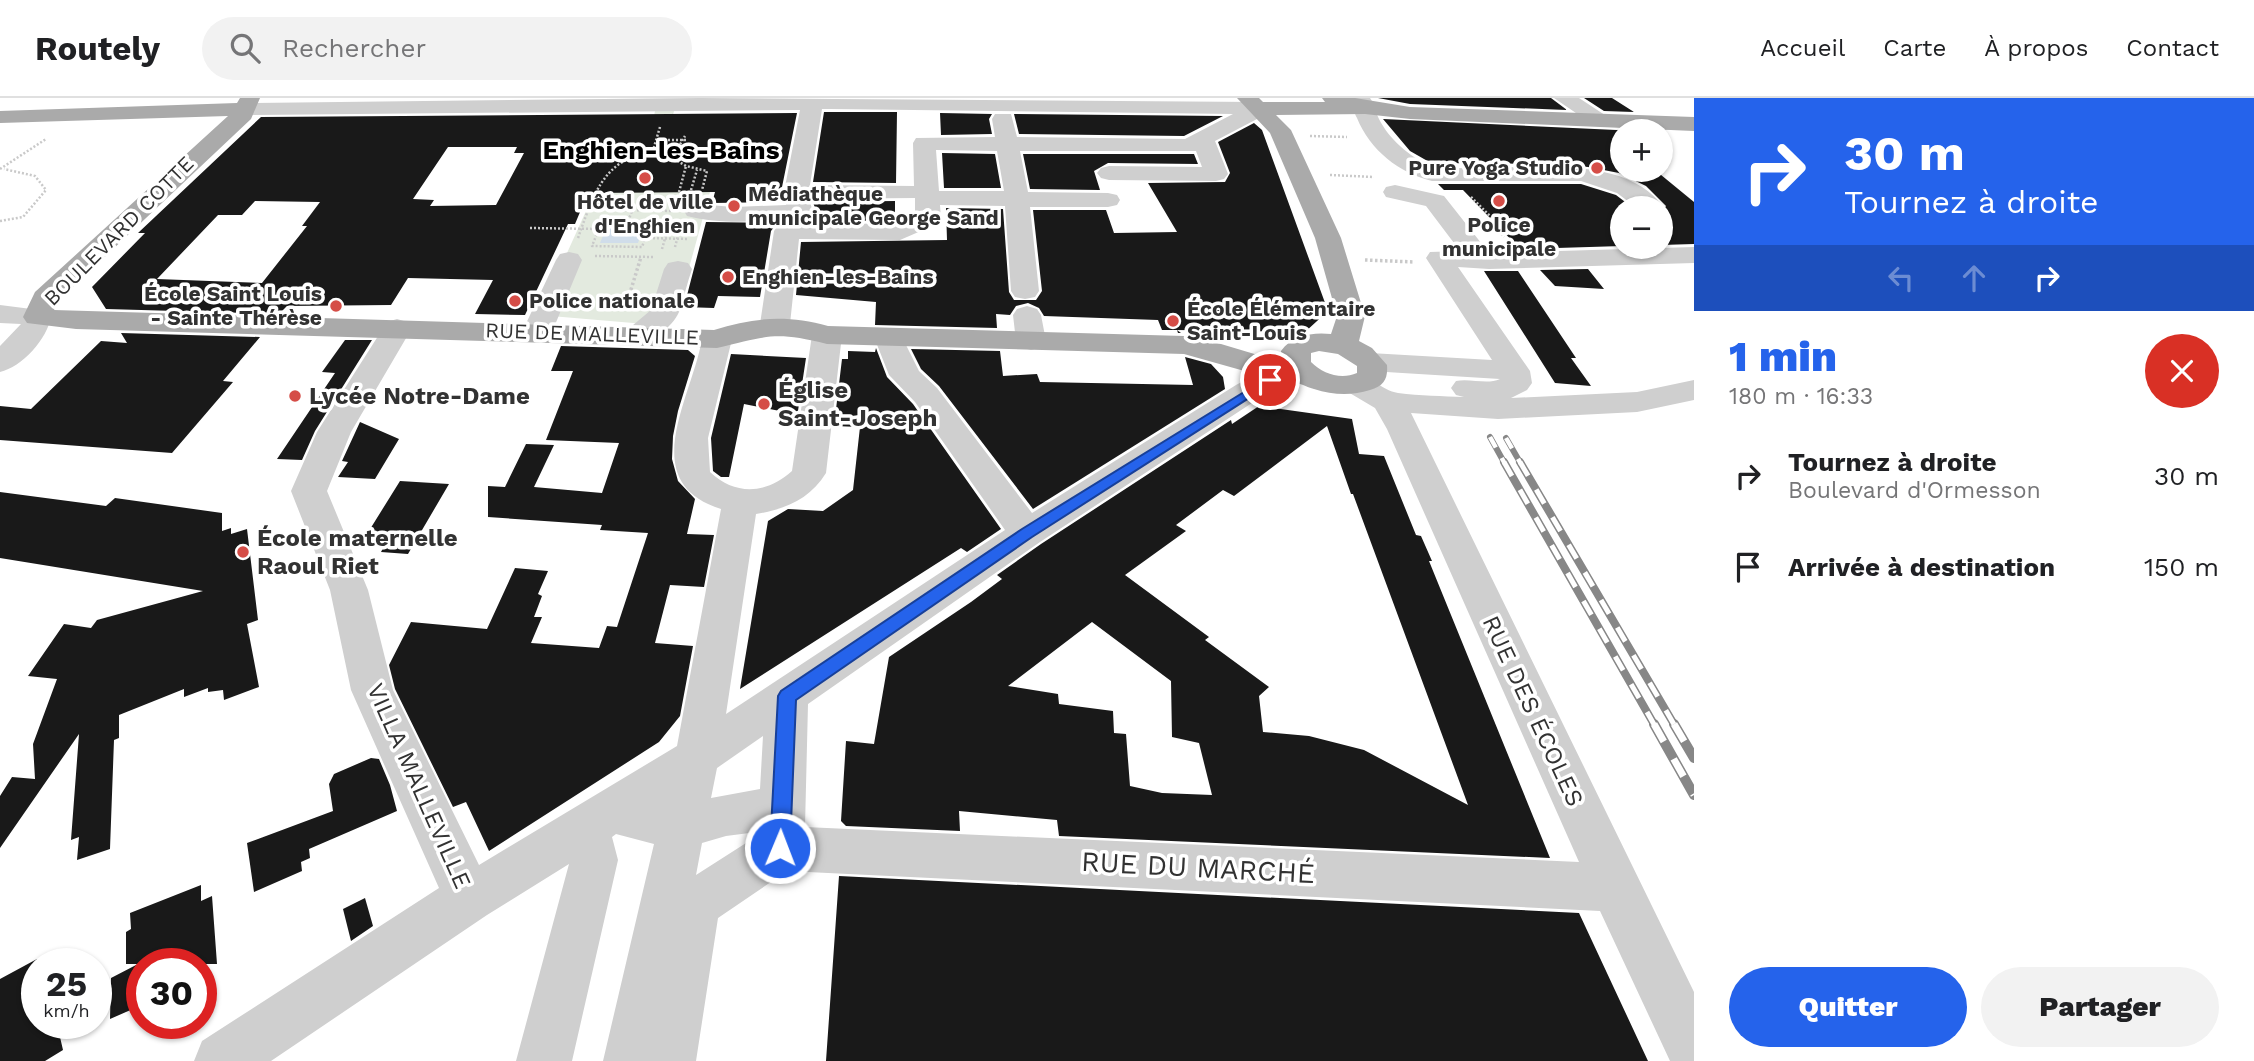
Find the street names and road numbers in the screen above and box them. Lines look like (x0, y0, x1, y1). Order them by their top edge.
street label: BOULEVARD COTTE (39, 151, 199, 311)
street label: RUE DE MALLEVILLE (485, 317, 699, 350)
street label: RUE DES ÉCOLES (1477, 611, 1589, 811)
street label: VILLA MALLEVILLE (361, 679, 477, 893)
street label: RUE DU MARCHÉ (1080, 845, 1316, 890)

